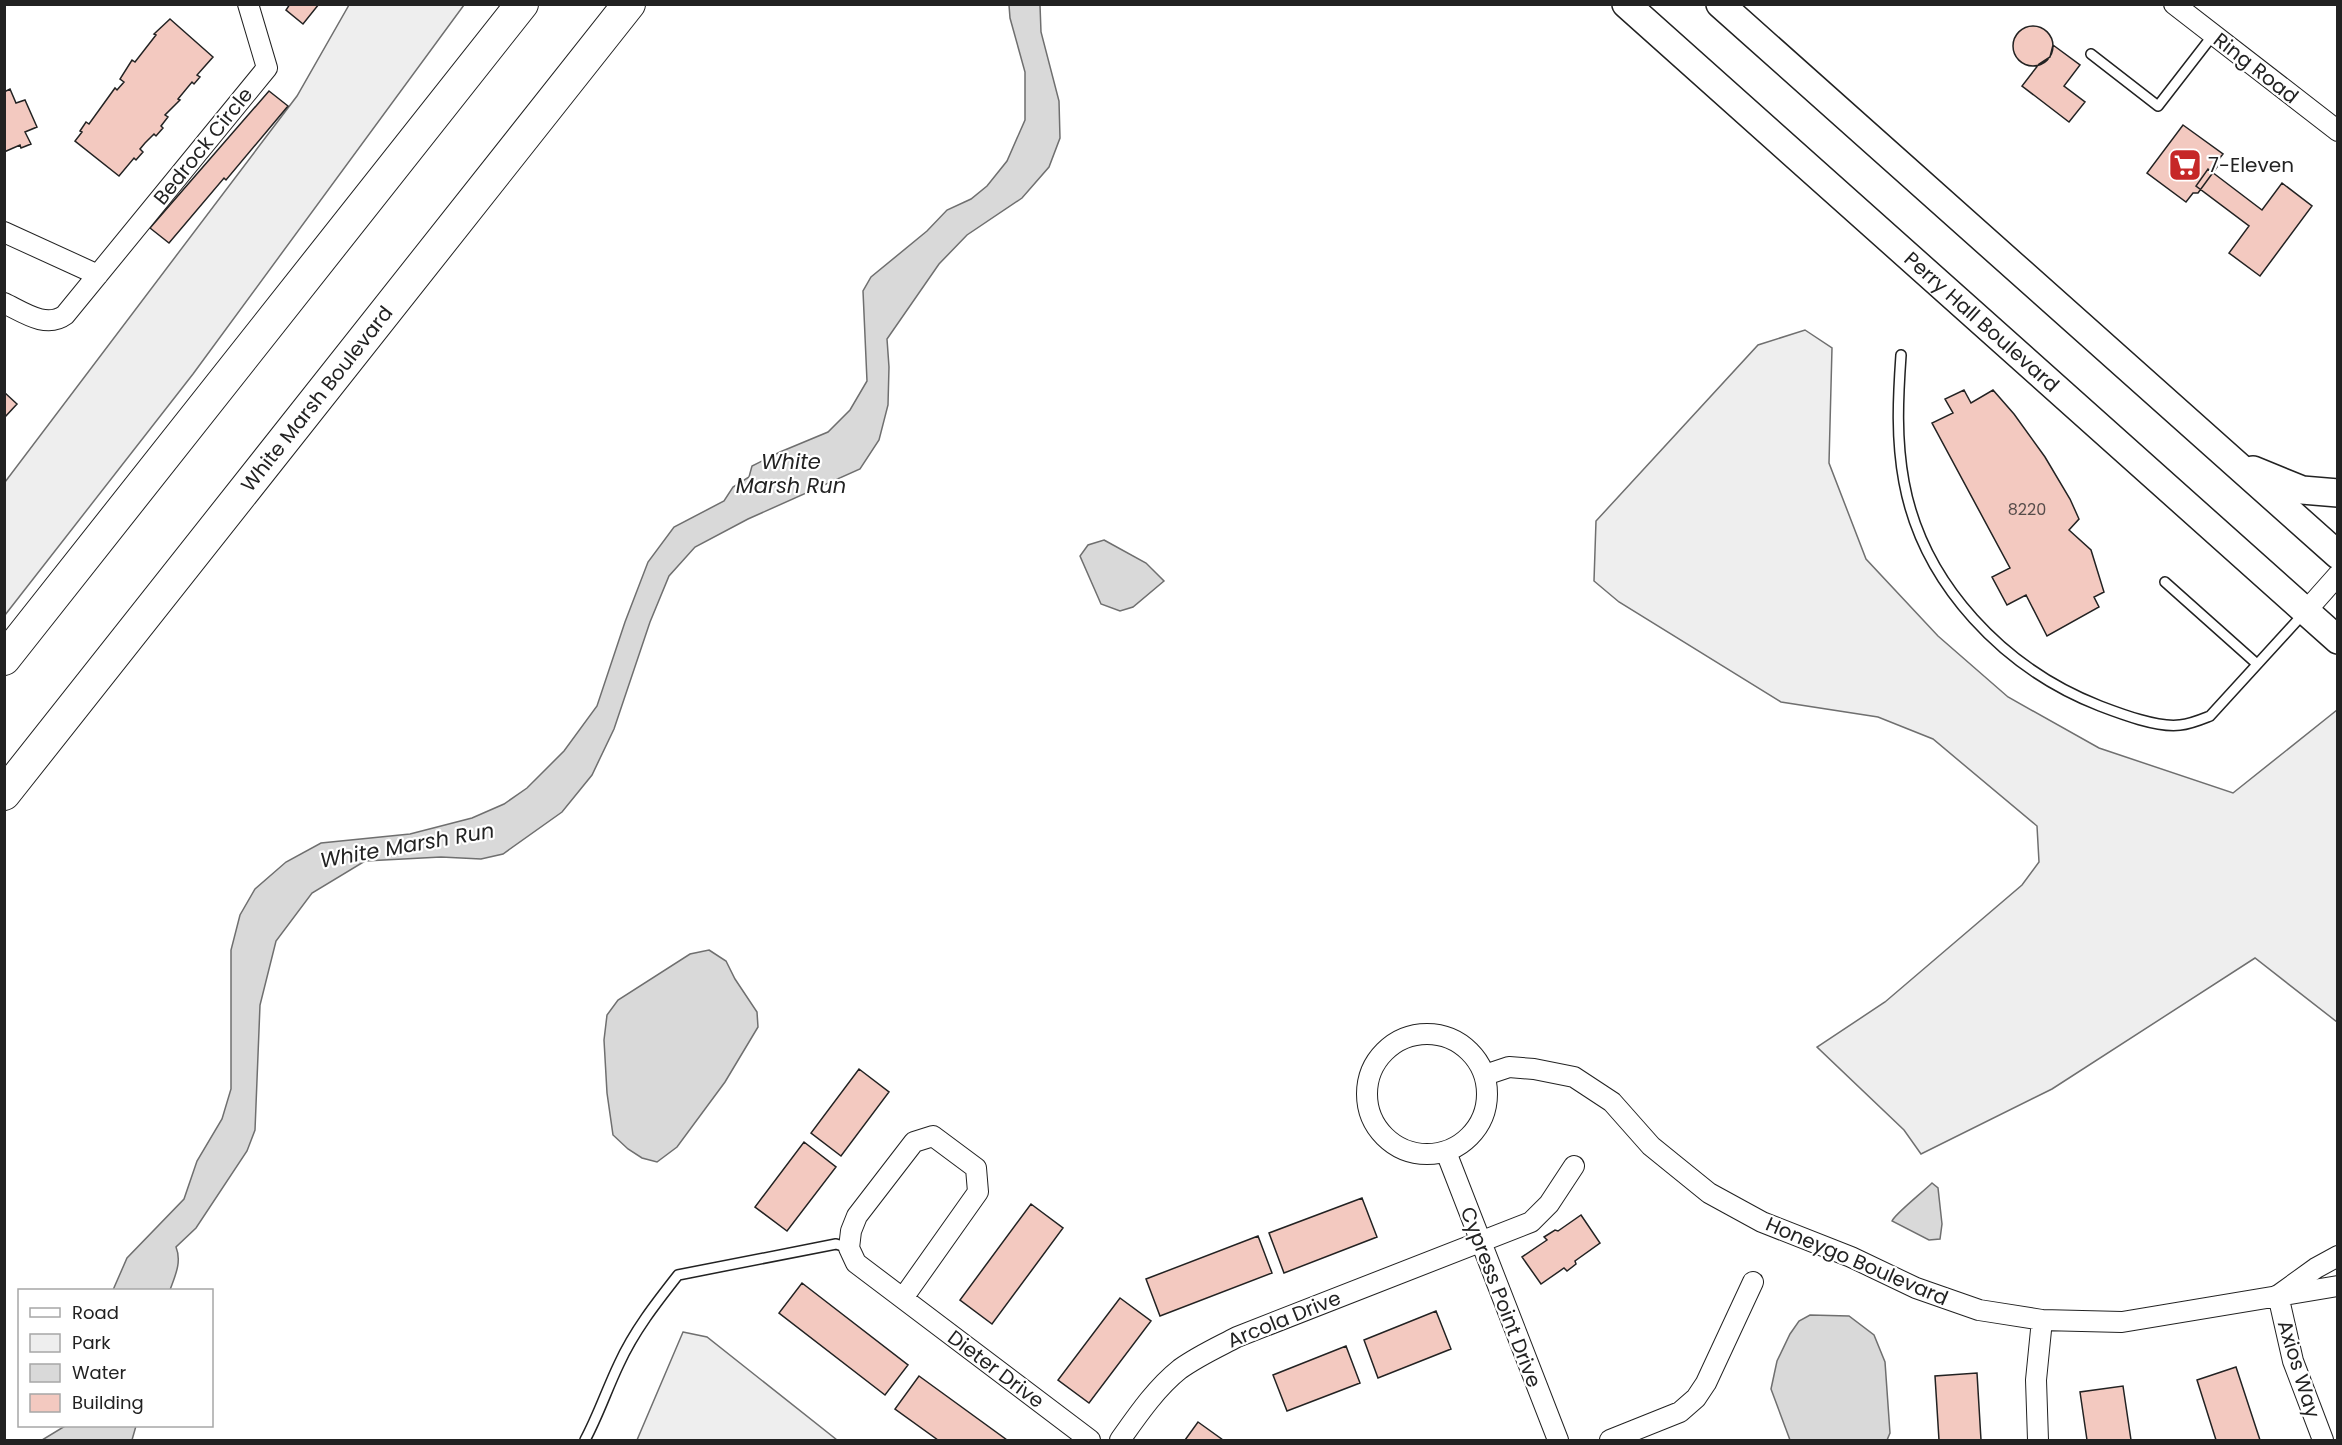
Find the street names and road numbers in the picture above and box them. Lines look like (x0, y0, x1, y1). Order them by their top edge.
street label: Ring Road (2208, 26, 2304, 110)
street label: Bedrock Circle (147, 81, 259, 211)
street label: Perry Hall Boulevard (1898, 245, 2065, 399)
street label: White Marsh Boulevard (234, 300, 399, 498)
street label: Cypress Point Drive (1454, 1203, 1548, 1391)
street label: Honeygo Boulevard (1761, 1210, 1953, 1312)
street label: Arcola Drive (1223, 1284, 1345, 1354)
street label: Axios Way (2271, 1317, 2327, 1421)
street label: Dieter Drive (942, 1323, 1050, 1415)

